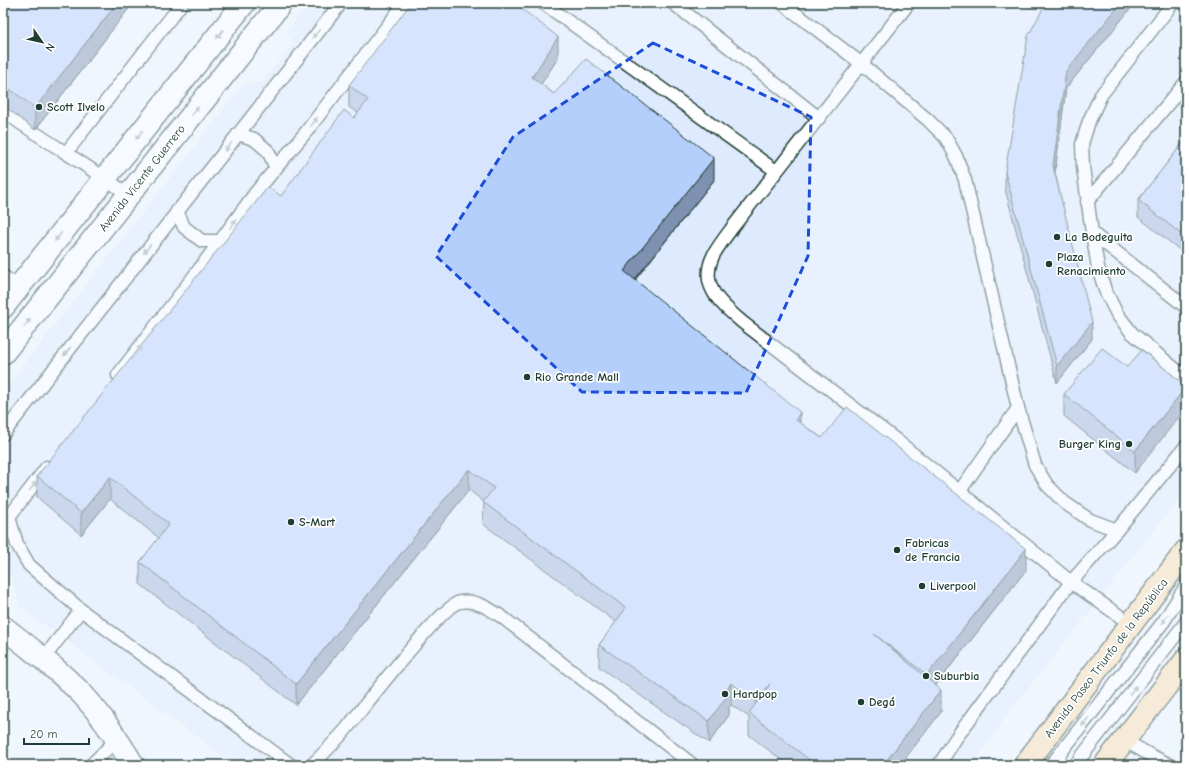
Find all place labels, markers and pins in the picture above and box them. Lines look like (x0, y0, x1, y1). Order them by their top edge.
place label: Scott Ilvelo (47, 100, 105, 114)
marker: Scott Ilvelo (34, 102, 44, 112)
place label: La Bodeguita (1065, 230, 1133, 244)
marker: La Bodeguita (1052, 232, 1062, 242)
place label: Plaza Renacimiento (1057, 250, 1126, 278)
marker: Plaza Renacimiento (1044, 259, 1054, 269)
place label: Rio Grande Mall (535, 370, 619, 384)
marker: Rio Grande Mall (522, 372, 532, 382)
place label: Burger King (1059, 437, 1121, 451)
marker: Burger King (1124, 439, 1134, 449)
place label: S-Mart (299, 515, 336, 529)
marker: S-Mart (286, 517, 296, 527)
place label: Fabricas de Francia (905, 536, 960, 564)
marker: Fabricas de Francia (892, 545, 902, 555)
place label: Liverpool (930, 579, 976, 593)
marker: Liverpool (917, 581, 927, 591)
place label: Suburbia (934, 669, 979, 683)
marker: Suburbia (921, 671, 931, 681)
place label: Hardpop (733, 687, 777, 701)
marker: Hardpop (720, 689, 730, 699)
place label: Degá (869, 695, 895, 709)
marker: Degá (856, 697, 866, 707)

